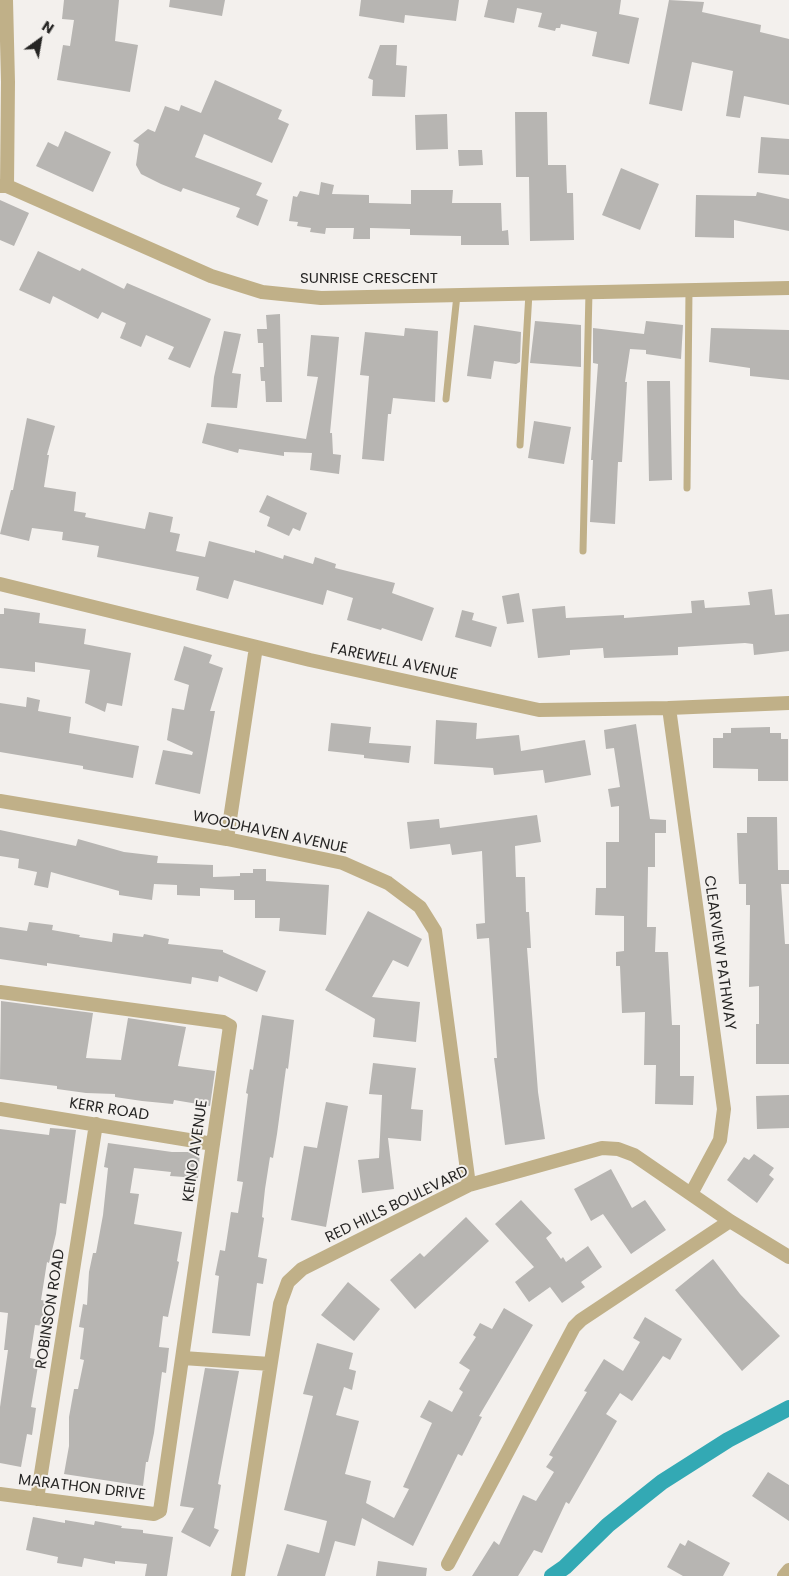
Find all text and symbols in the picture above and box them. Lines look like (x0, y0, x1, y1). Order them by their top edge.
north arrow (15, 15, 65, 65)
text: N (38, 16, 58, 39)
street label: SUNRISE CRESCENT (300, 270, 438, 288)
street label: FAREWELL AVENUE (329, 640, 459, 684)
street label: WOODHAVEN AVENUE (191, 808, 349, 858)
street label: CLEARVIEW PATHWAY (699, 875, 739, 1031)
street label: KERR ROAD (68, 1095, 150, 1125)
street label: KEINO AVENUE (180, 1099, 212, 1203)
street label: RED HILLS BOULEVARD (323, 1163, 471, 1247)
street label: ROBINSON ROAD (33, 1248, 69, 1370)
street label: MARATHON DRIVE (17, 1471, 147, 1505)

